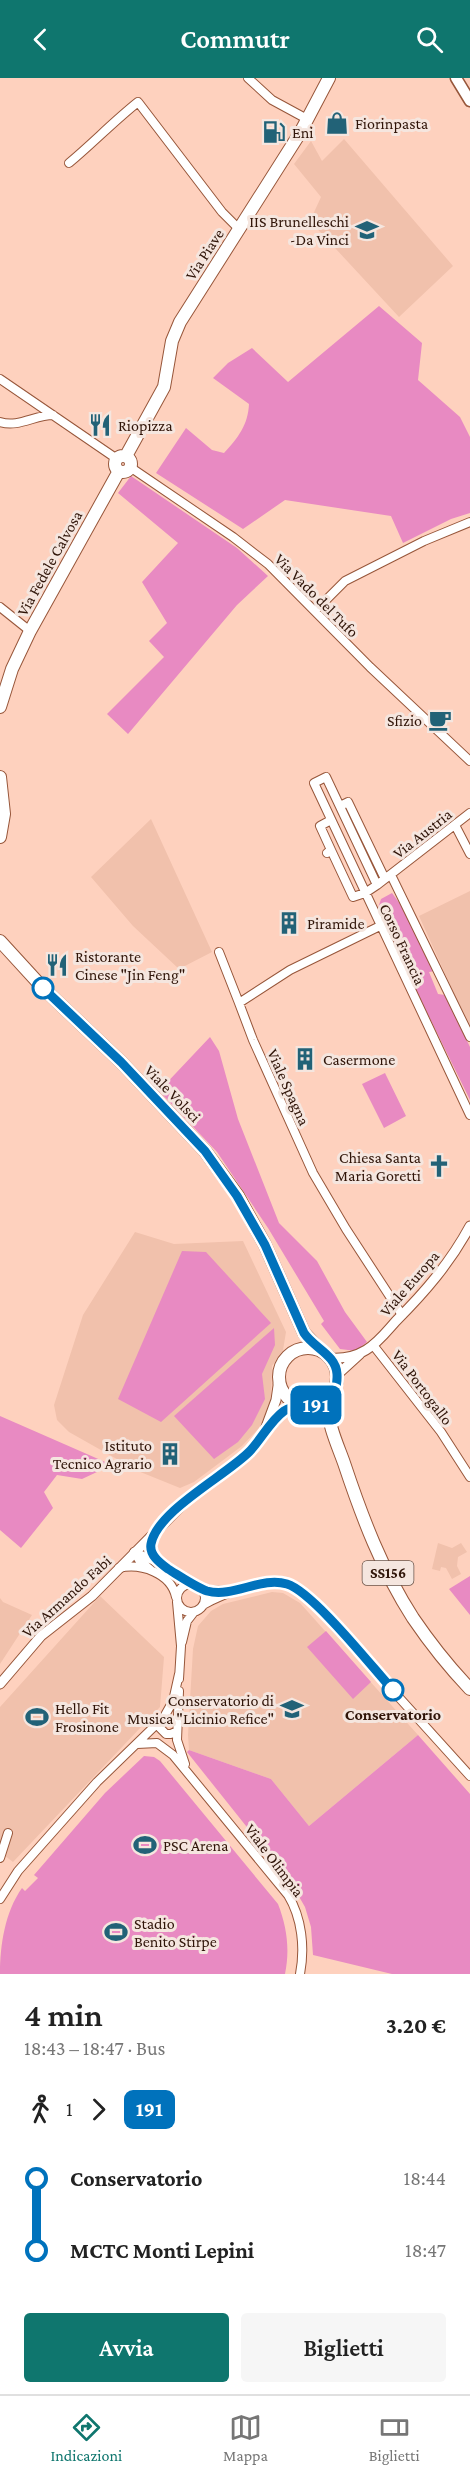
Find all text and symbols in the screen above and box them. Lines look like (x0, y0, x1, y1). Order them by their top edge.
icon: back (24, 23, 57, 56)
icon: search (413, 23, 446, 56)
text: Commutr (180, 24, 290, 54)
shop icon: Fiorinpasta (324, 110, 350, 136)
place label: Fiorinpasta (355, 115, 429, 133)
fuel station icon: Eni (261, 119, 287, 145)
place label: Eni (292, 124, 313, 141)
place label: IIS Brunelleschi -Da Vinci (249, 213, 349, 248)
school or university icon: IIS Brunelleschi -Da Vinci (354, 217, 380, 243)
street label: Via Piave (182, 226, 227, 283)
restaurant icon: Riopizza (87, 412, 113, 438)
place label: Riopizza (118, 417, 173, 435)
street label: Via Fedele Calvosa (14, 507, 86, 619)
street label: Via Vado del Tufo (271, 550, 362, 641)
cafe icon: Sfizio (427, 707, 453, 733)
place label: Sfizio (387, 712, 422, 729)
street label: Via Austria (390, 805, 455, 862)
street label: Corso Francia (376, 901, 429, 988)
building icon: Piramide (276, 910, 302, 936)
place label: Piramide (307, 915, 365, 932)
place label: Ristorante Cinese "Jin Feng" (75, 948, 185, 984)
restaurant icon: Ristorante Cinese "Jin Feng" (44, 952, 70, 978)
unlabelled marker (32, 977, 54, 999)
street label: Viale Spagna (263, 1046, 313, 1129)
building icon: Casermone (292, 1046, 318, 1072)
place label: Casermone (323, 1051, 395, 1068)
street label: Viale Volsci (141, 1061, 204, 1125)
place label: Chiesa Santa Maria Goretti (335, 1149, 422, 1184)
church icon: Chiesa Santa Maria Goretti (426, 1153, 452, 1179)
street label: Viale Europa (376, 1247, 443, 1320)
street label: Via Portogallo (388, 1347, 456, 1429)
line badge: 191 (282, 1386, 350, 1424)
text: 191 (302, 1393, 330, 1417)
place label: Istituto Tecnico Agrario (53, 1437, 152, 1473)
building icon: Istituto Tecnico Agrario (157, 1441, 183, 1467)
street label: Via Armando Fabi (18, 1552, 114, 1641)
road number: SS156 (362, 1561, 414, 1585)
marker: Conservatorio (382, 1679, 404, 1701)
place label: Conservatorio di Musica "Licinio Refice" (127, 1692, 274, 1727)
school or university icon: Conservatorio di Musica "Licinio Refice" (279, 1696, 305, 1722)
place label: Hello Fit Frosinone (55, 1700, 119, 1735)
sports icon: Hello Fit Frosinone (24, 1704, 50, 1730)
place label: Conservatorio (345, 1706, 441, 1723)
street label: Viale Olimpia (241, 1821, 308, 1901)
sports icon: PSC Arena (132, 1832, 158, 1858)
place label: PSC Arena (163, 1837, 229, 1854)
place label: Stadio Benito Stirpe (134, 1915, 217, 1951)
sports icon: Stadio Benito Stirpe (103, 1919, 129, 1945)
text: 4 min (24, 1996, 103, 2033)
text: 3.20 € (386, 2013, 446, 2038)
text: 18:43 – 18:47 · Bus (24, 2037, 165, 2059)
icon: walk (24, 2093, 57, 2126)
icon: forward (82, 2093, 115, 2126)
text: 191 (136, 2097, 163, 2121)
text: 1 (66, 2098, 73, 2120)
text: Conservatorio (70, 2166, 202, 2191)
text: 18:44 (404, 2167, 446, 2189)
text: MCTC Monti Lepini (70, 2238, 254, 2263)
text: 18:47 (405, 2239, 446, 2261)
button: Avvia (24, 2313, 229, 2382)
button: Biglietti (241, 2313, 446, 2382)
tab: Indicazioni (50, 2411, 122, 2464)
tab: Mappa (223, 2411, 268, 2464)
tab: Biglietti (369, 2411, 420, 2464)

